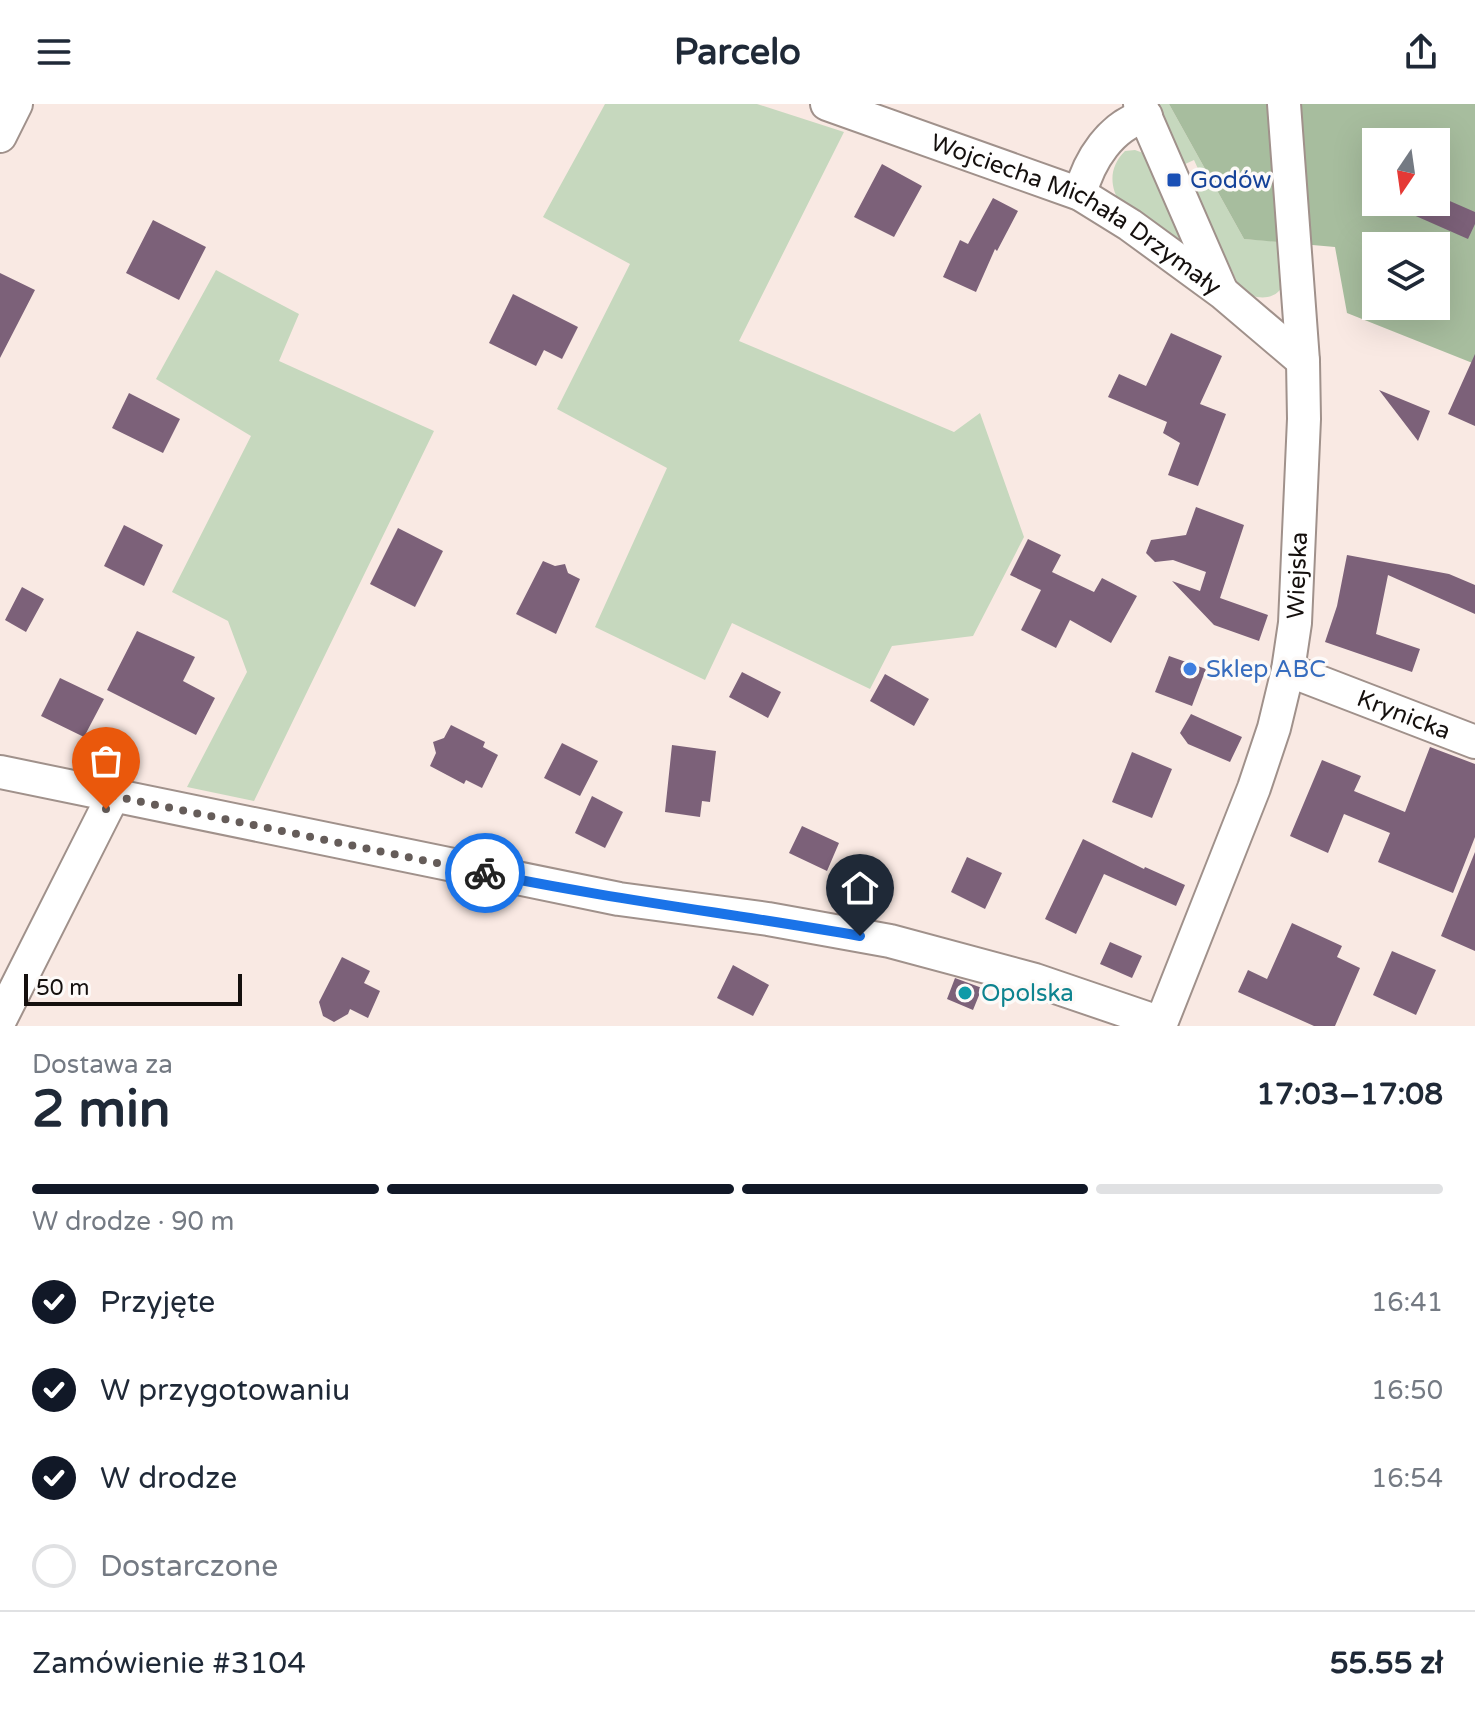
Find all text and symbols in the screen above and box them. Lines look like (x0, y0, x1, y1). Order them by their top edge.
icon: menu (32, 30, 76, 74)
icon: share (1399, 30, 1443, 74)
text: Parcelo (674, 31, 801, 74)
street label: Wojciecha Michała Drzymały (927, 128, 1227, 301)
north arrow (1362, 128, 1450, 216)
map controls (1362, 128, 1450, 320)
place label: Godów (1190, 166, 1271, 195)
marker: Godów (1165, 171, 1183, 189)
button: layers (1362, 232, 1450, 320)
street label: Wiejska (1281, 531, 1314, 620)
place label: Sklep ABC (1206, 655, 1326, 684)
marker: Sklep ABC (1181, 660, 1199, 678)
street label: Krynicka (1353, 683, 1455, 746)
pin (72, 727, 140, 809)
icon: bag (84, 739, 128, 783)
courier (445, 833, 525, 913)
icon: bike (463, 851, 507, 895)
pin (826, 854, 894, 936)
icon: home (838, 866, 882, 910)
scale bar (24, 970, 242, 1006)
text: 50 m (36, 975, 90, 1001)
place label: Opolska (981, 979, 1074, 1008)
marker: Opolska (956, 984, 974, 1002)
text: Dostawa za (32, 1049, 173, 1080)
text: 17:03–17:08 (1256, 1076, 1443, 1113)
text: 2 min (32, 1078, 171, 1141)
text: W drodze · 90 m (32, 1206, 234, 1237)
icon: check (32, 1280, 76, 1324)
text: Przyjęte (100, 1284, 215, 1321)
text: 16:41 (1371, 1287, 1443, 1318)
icon: check (32, 1368, 76, 1412)
text: W przygotowaniu (100, 1372, 350, 1409)
text: 16:50 (1371, 1375, 1443, 1406)
icon: check (32, 1456, 76, 1500)
text: W drodze (100, 1460, 237, 1497)
text: 16:54 (1371, 1463, 1443, 1494)
text: Dostarczone (100, 1548, 278, 1585)
text: Zamówienie #3104 (32, 1645, 306, 1682)
text: 55.55 zł (1330, 1645, 1443, 1682)

